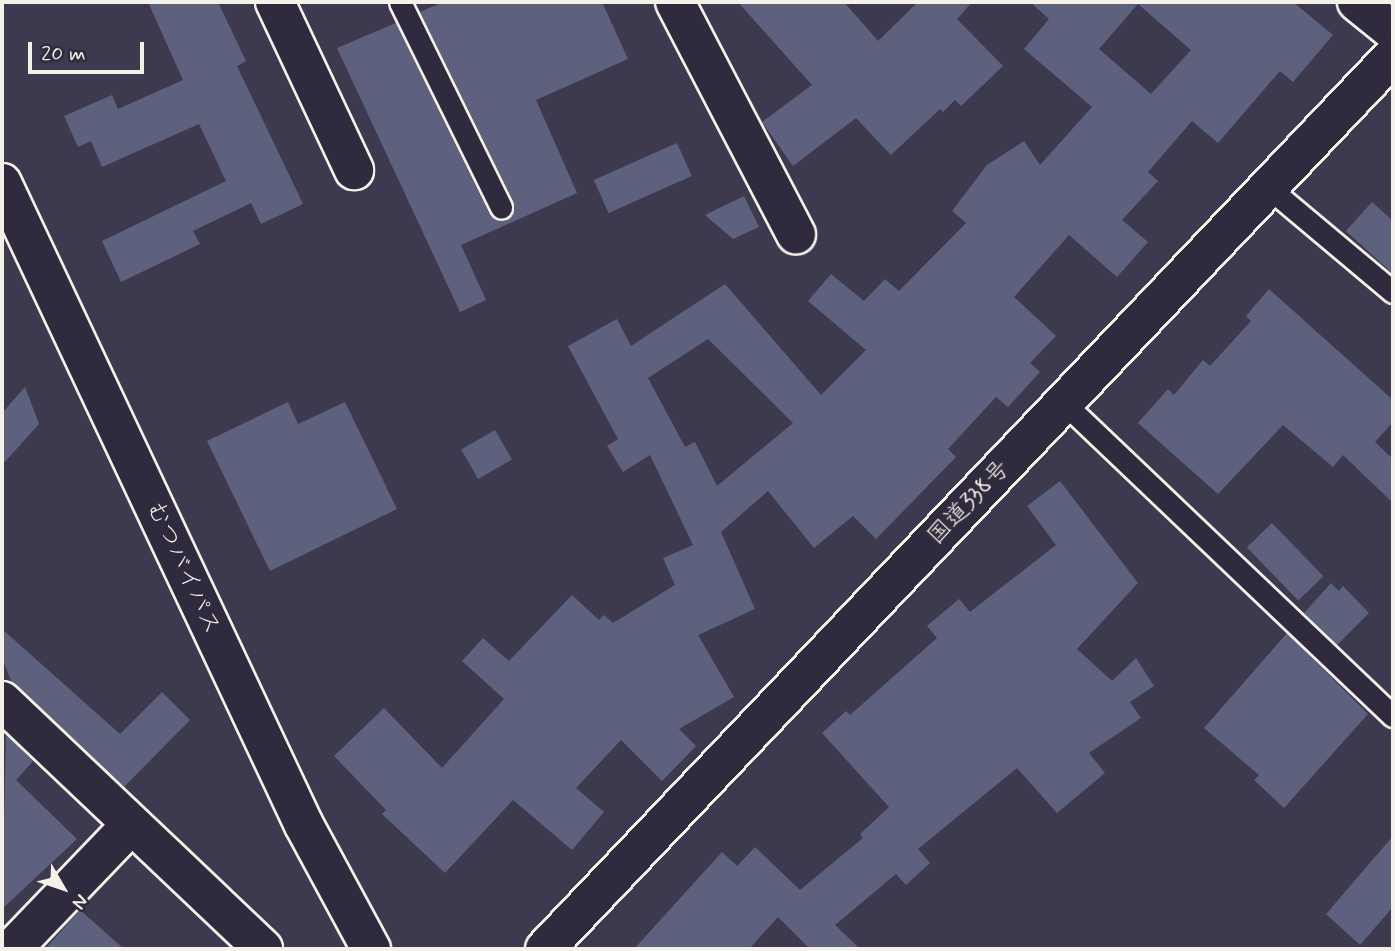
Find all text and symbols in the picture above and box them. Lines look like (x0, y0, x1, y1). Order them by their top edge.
scale bar (32, 28, 147, 72)
text: 20 m (41, 40, 86, 68)
street label: 国道338号 (922, 455, 1016, 551)
street label: むつバイパス (140, 497, 226, 639)
north arrow (28, 853, 98, 923)
text: N (66, 889, 93, 914)

